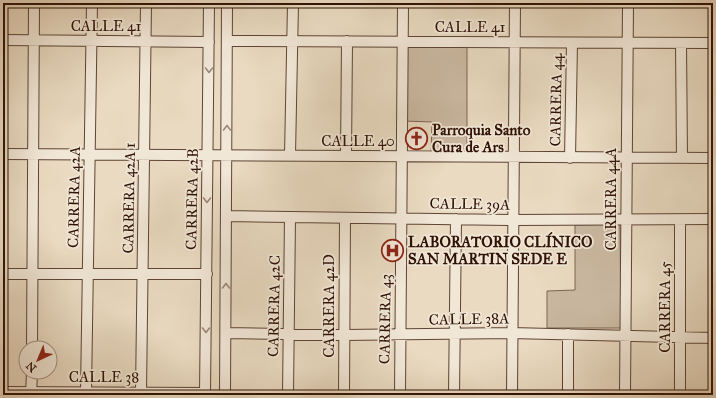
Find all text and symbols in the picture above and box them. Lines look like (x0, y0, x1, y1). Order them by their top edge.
street label: CALLE 41 (71, 17, 141, 35)
street label: CALLE 41 (435, 18, 505, 36)
street label: CARRERA 44 (546, 53, 566, 147)
one-way arrow (205, 67, 213, 73)
place label: Parroquia Santo Cura de Ars (432, 121, 531, 156)
one-way arrow (222, 125, 231, 131)
church icon: Parroquia Santo Cura de Ars (404, 126, 430, 152)
street label: CALLE 40 (321, 132, 395, 150)
street label: CARRERA 42A 1 (119, 142, 139, 254)
street label: CARRERA 42A (64, 146, 84, 248)
street label: CARRERA 42B (182, 148, 202, 250)
street label: CARRERA 44A (602, 148, 620, 250)
street label: CALLE 39A (430, 194, 510, 214)
one-way arrow (203, 197, 211, 203)
place label: LABORATORIO CLÍNICO SAN MARTIN SEDE E (408, 231, 592, 268)
hospital icon: LABORATORIO CLÍNICO SAN MARTIN SEDE E (379, 238, 405, 264)
street label: CARRERA 42D (320, 254, 338, 358)
street label: CARRERA 42C (264, 255, 284, 357)
street label: CARRERA 45 (656, 261, 674, 353)
street label: CARRERA 43 (375, 274, 395, 364)
one-way arrow (222, 283, 230, 289)
street label: CALLE 38A (429, 309, 509, 329)
one-way arrow (202, 327, 210, 333)
north arrow (18, 340, 58, 380)
text: N (23, 358, 39, 375)
street label: CALLE 38 (69, 368, 139, 386)

